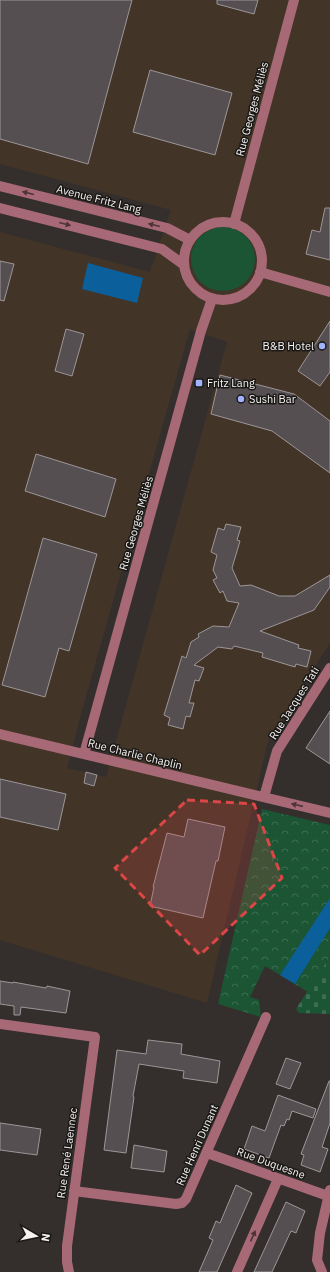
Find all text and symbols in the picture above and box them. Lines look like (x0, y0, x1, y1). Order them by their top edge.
street label: Rue Georges Méliès (233, 60, 271, 158)
street label: Avenue Fritz Lang (55, 182, 143, 216)
one-way arrow (22, 190, 34, 196)
one-way arrow (59, 221, 71, 227)
one-way arrow (148, 222, 160, 228)
place label: B&B Hotel (263, 339, 314, 353)
marker: B&B Hotel (317, 341, 327, 351)
place label: Fritz Lang (207, 376, 255, 390)
marker: Fritz Lang (194, 378, 204, 388)
place label: Sushi Bar (249, 392, 296, 406)
marker: Sushi Bar (236, 394, 246, 404)
street label: Rue Georges Méliès (116, 474, 156, 572)
street label: Rue Jacques Tati (266, 664, 322, 742)
street label: Rue Charlie Chaplin (86, 736, 184, 772)
one-way arrow (291, 802, 303, 808)
street label: Rue Henri Dunant (173, 1102, 221, 1188)
street label: Rue René Laennec (54, 1106, 80, 1199)
street label: Rue Duquesne (235, 1144, 307, 1182)
north arrow (16, 1216, 56, 1256)
one-way arrow (250, 1230, 256, 1242)
text: N (38, 1233, 53, 1243)

